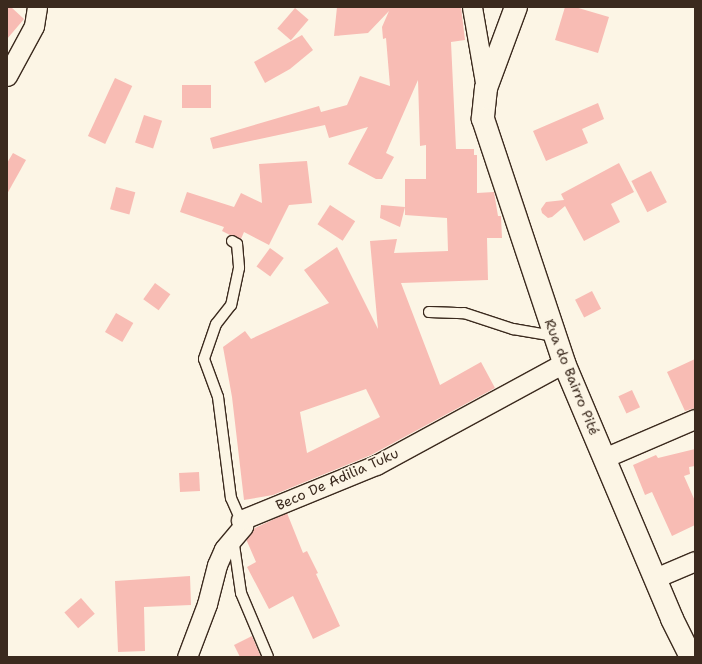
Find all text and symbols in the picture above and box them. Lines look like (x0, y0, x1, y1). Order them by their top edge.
street label: Rua do Bairro Pité (541, 316, 603, 438)
street label: Beco De Adilia Tuku (273, 444, 401, 514)

